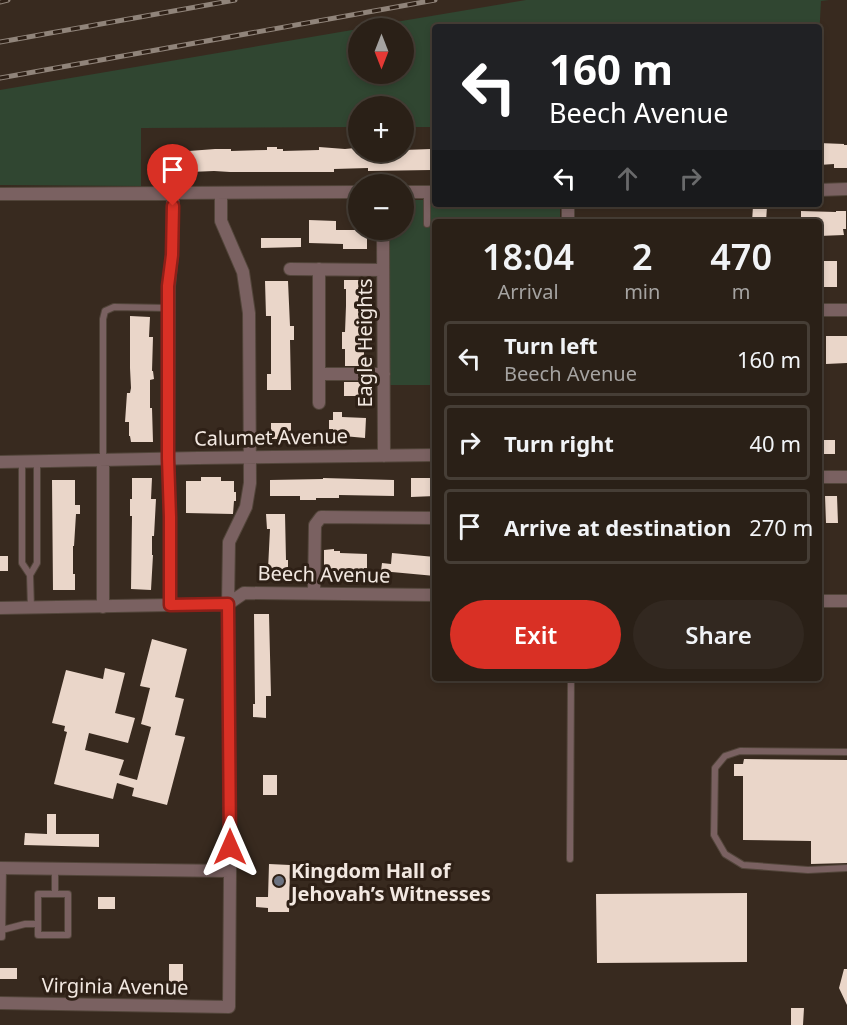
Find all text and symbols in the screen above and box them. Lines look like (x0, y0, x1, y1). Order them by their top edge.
north arrow (348, 18, 414, 84)
map controls (348, 18, 414, 240)
text: 160 m (549, 40, 673, 97)
icon: left (450, 48, 528, 126)
text: Beech Avenue (549, 94, 728, 131)
button: + (348, 96, 414, 162)
pin (147, 144, 198, 206)
icon: arrive (156, 153, 189, 186)
icon: left (548, 162, 581, 195)
icon: ahead (611, 162, 644, 195)
icon: right (674, 162, 707, 195)
button: − (348, 174, 414, 240)
text: 18:04 (482, 232, 574, 281)
text: 2 (632, 232, 653, 281)
text: 470 (710, 232, 772, 281)
text: Arrival (498, 278, 559, 305)
text: min (624, 278, 660, 305)
text: m (732, 278, 751, 305)
street label: Eagle Heights (351, 279, 378, 408)
text: Turn left (504, 330, 598, 360)
icon: left (453, 342, 486, 375)
text: 160 m (737, 344, 801, 374)
text: Beech Avenue (504, 360, 637, 387)
street label: Calumet Avenue (194, 422, 348, 452)
icon: right (453, 426, 486, 459)
text: Turn right (504, 428, 614, 458)
text: 40 m (750, 428, 801, 458)
icon: arrive (453, 510, 486, 543)
text: Arrive at destination (504, 512, 731, 542)
text: 270 m (749, 512, 813, 542)
street label: Beech Avenue (257, 559, 391, 589)
button: Exit (450, 600, 621, 669)
button: Share (633, 600, 804, 669)
position arrow (198, 815, 262, 879)
place label: Kingdom Hall of Jehovah’s Witnesses (289, 857, 491, 907)
marker: Kingdom Hall of Jehovah’s Witnesses (272, 874, 286, 888)
street label: Virginia Avenue (41, 971, 189, 1001)

